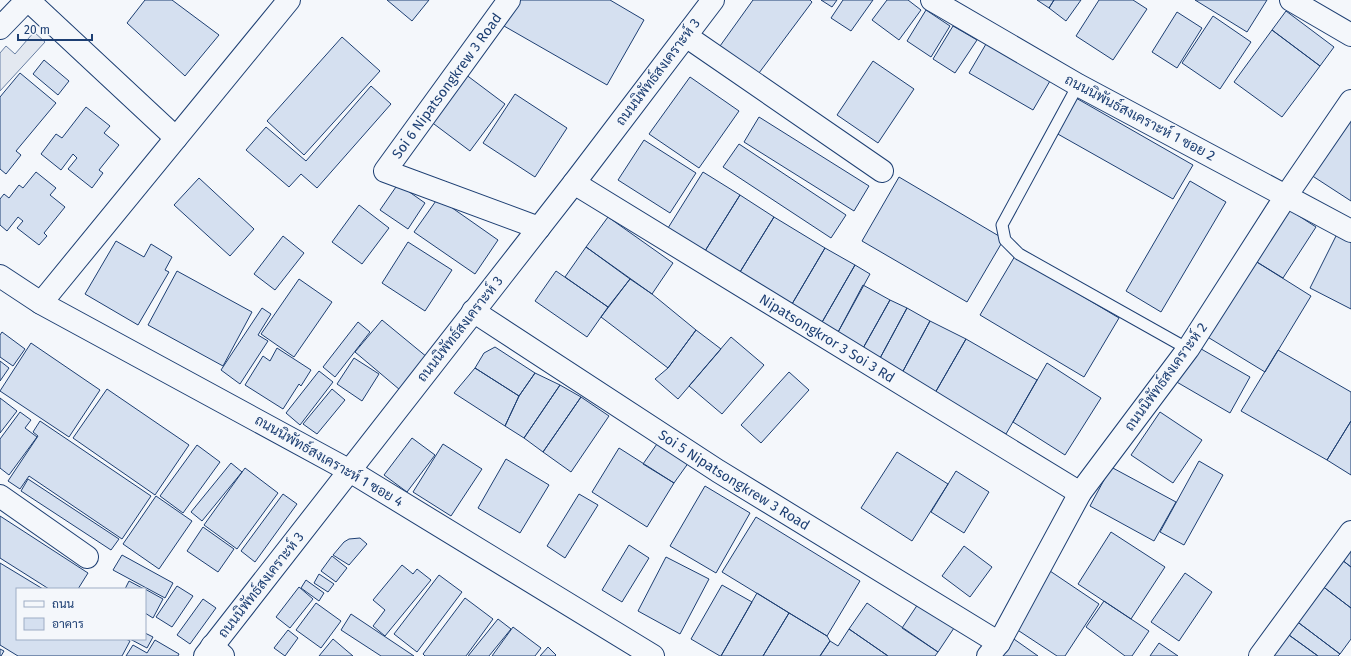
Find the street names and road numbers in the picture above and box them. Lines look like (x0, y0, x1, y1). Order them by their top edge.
street label: Soi 6 Nipatsongkrew 3 Road (388, 10, 506, 162)
street label: ถนนนิพัทธ์สงเคราะห์ 3 (611, 14, 704, 129)
street label: ถนนนิพันธ์สงเคราะห์ 1 ซอย 2 (1062, 70, 1219, 165)
street label: ถนนนิพัทธ์สงเคราะห์ 3 (413, 272, 507, 385)
street label: Nipatsongkror 3 Soi 3 Rd (756, 290, 898, 386)
street label: ถนนนิพัทธ์สงเคราะห์ 2 (1120, 319, 1211, 434)
street label: ถนนนิพัทธ์สงเคราะห์ 1 ซอย 4 (252, 411, 407, 511)
street label: Soi 5 Nipatsongkrew 3 Road (655, 426, 813, 534)
street label: ถนนนิพัทธ์สงเคราะห์ 3 (214, 528, 308, 641)

